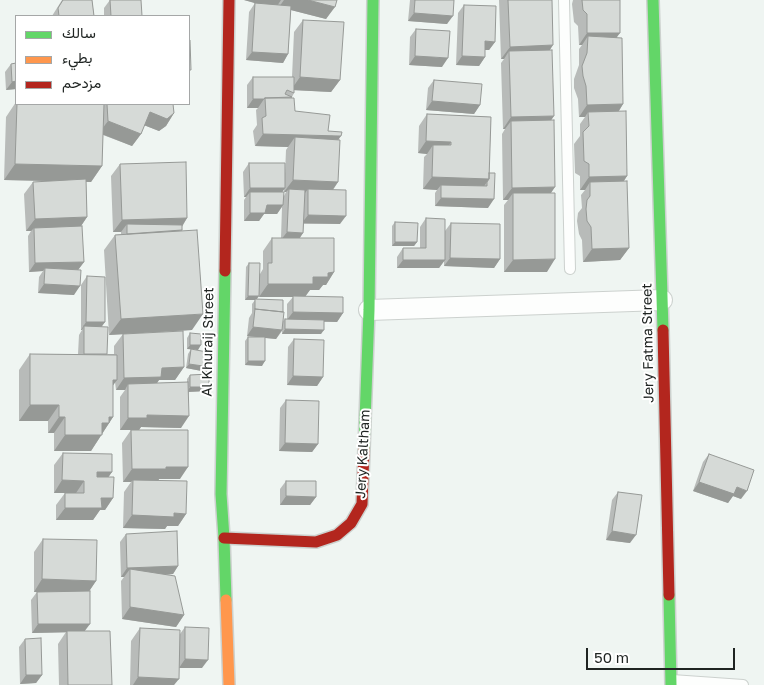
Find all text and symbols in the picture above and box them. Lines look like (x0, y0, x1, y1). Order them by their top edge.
legend (15, 15, 190, 105)
text: سالك (62, 23, 96, 41)
text: بطيء (62, 48, 92, 66)
text: مزدحم (62, 73, 101, 91)
street label: Jery Fatma Street (639, 283, 657, 403)
street label: Al Khuraij Street (199, 287, 217, 397)
street label: Jery Kaltham (352, 409, 374, 499)
scale bar (589, 638, 738, 670)
text: 50 m (594, 648, 629, 666)

